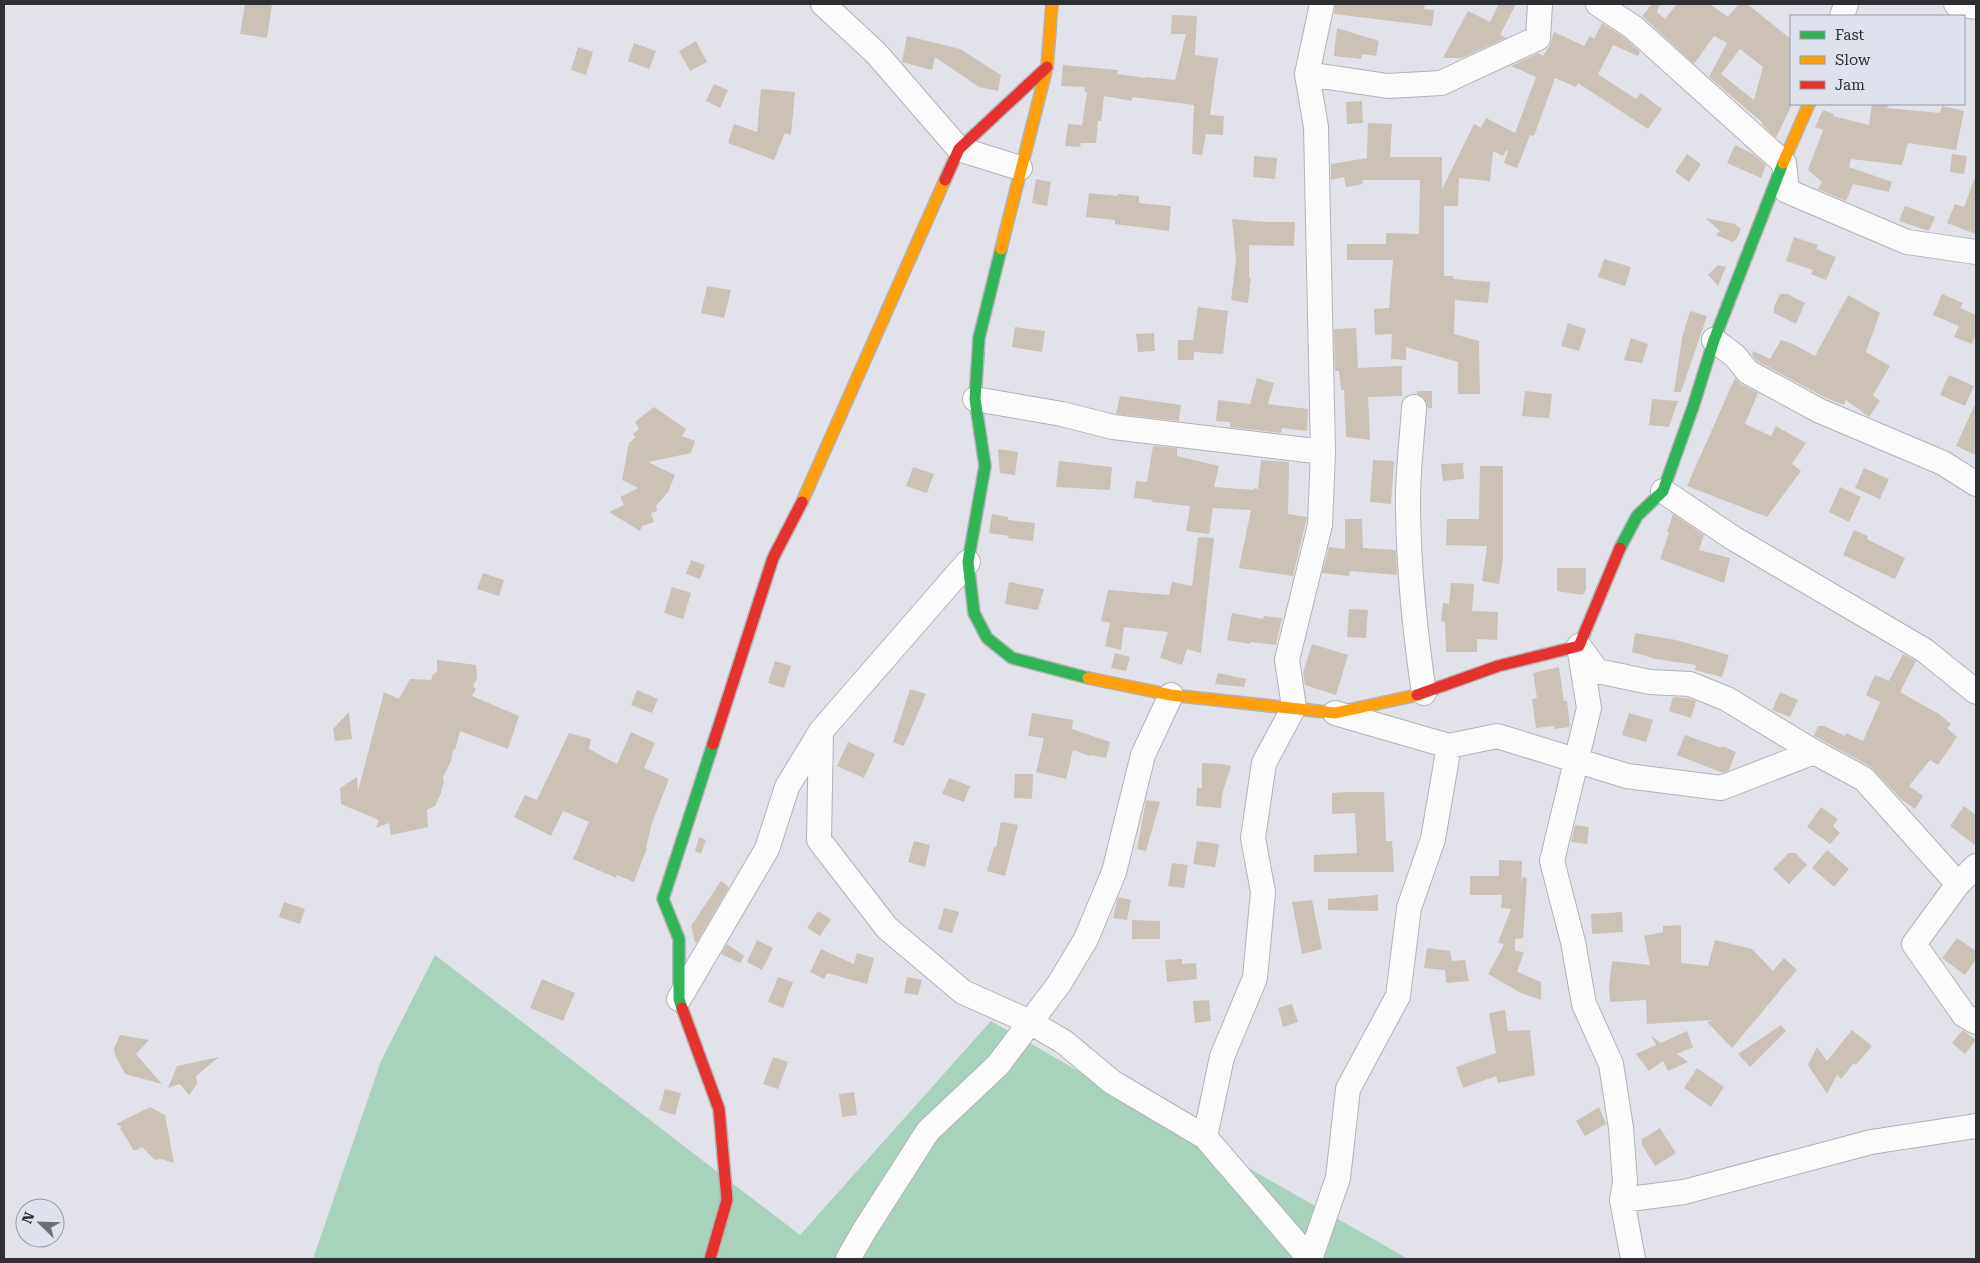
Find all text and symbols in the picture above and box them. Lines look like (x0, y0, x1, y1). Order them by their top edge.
legend (1790, 15, 1965, 105)
text: Fast (1835, 26, 1865, 44)
text: Slow (1835, 51, 1871, 69)
text: Jam (1835, 76, 1865, 94)
north arrow (15, 1198, 65, 1248)
text: N (19, 1210, 38, 1226)

